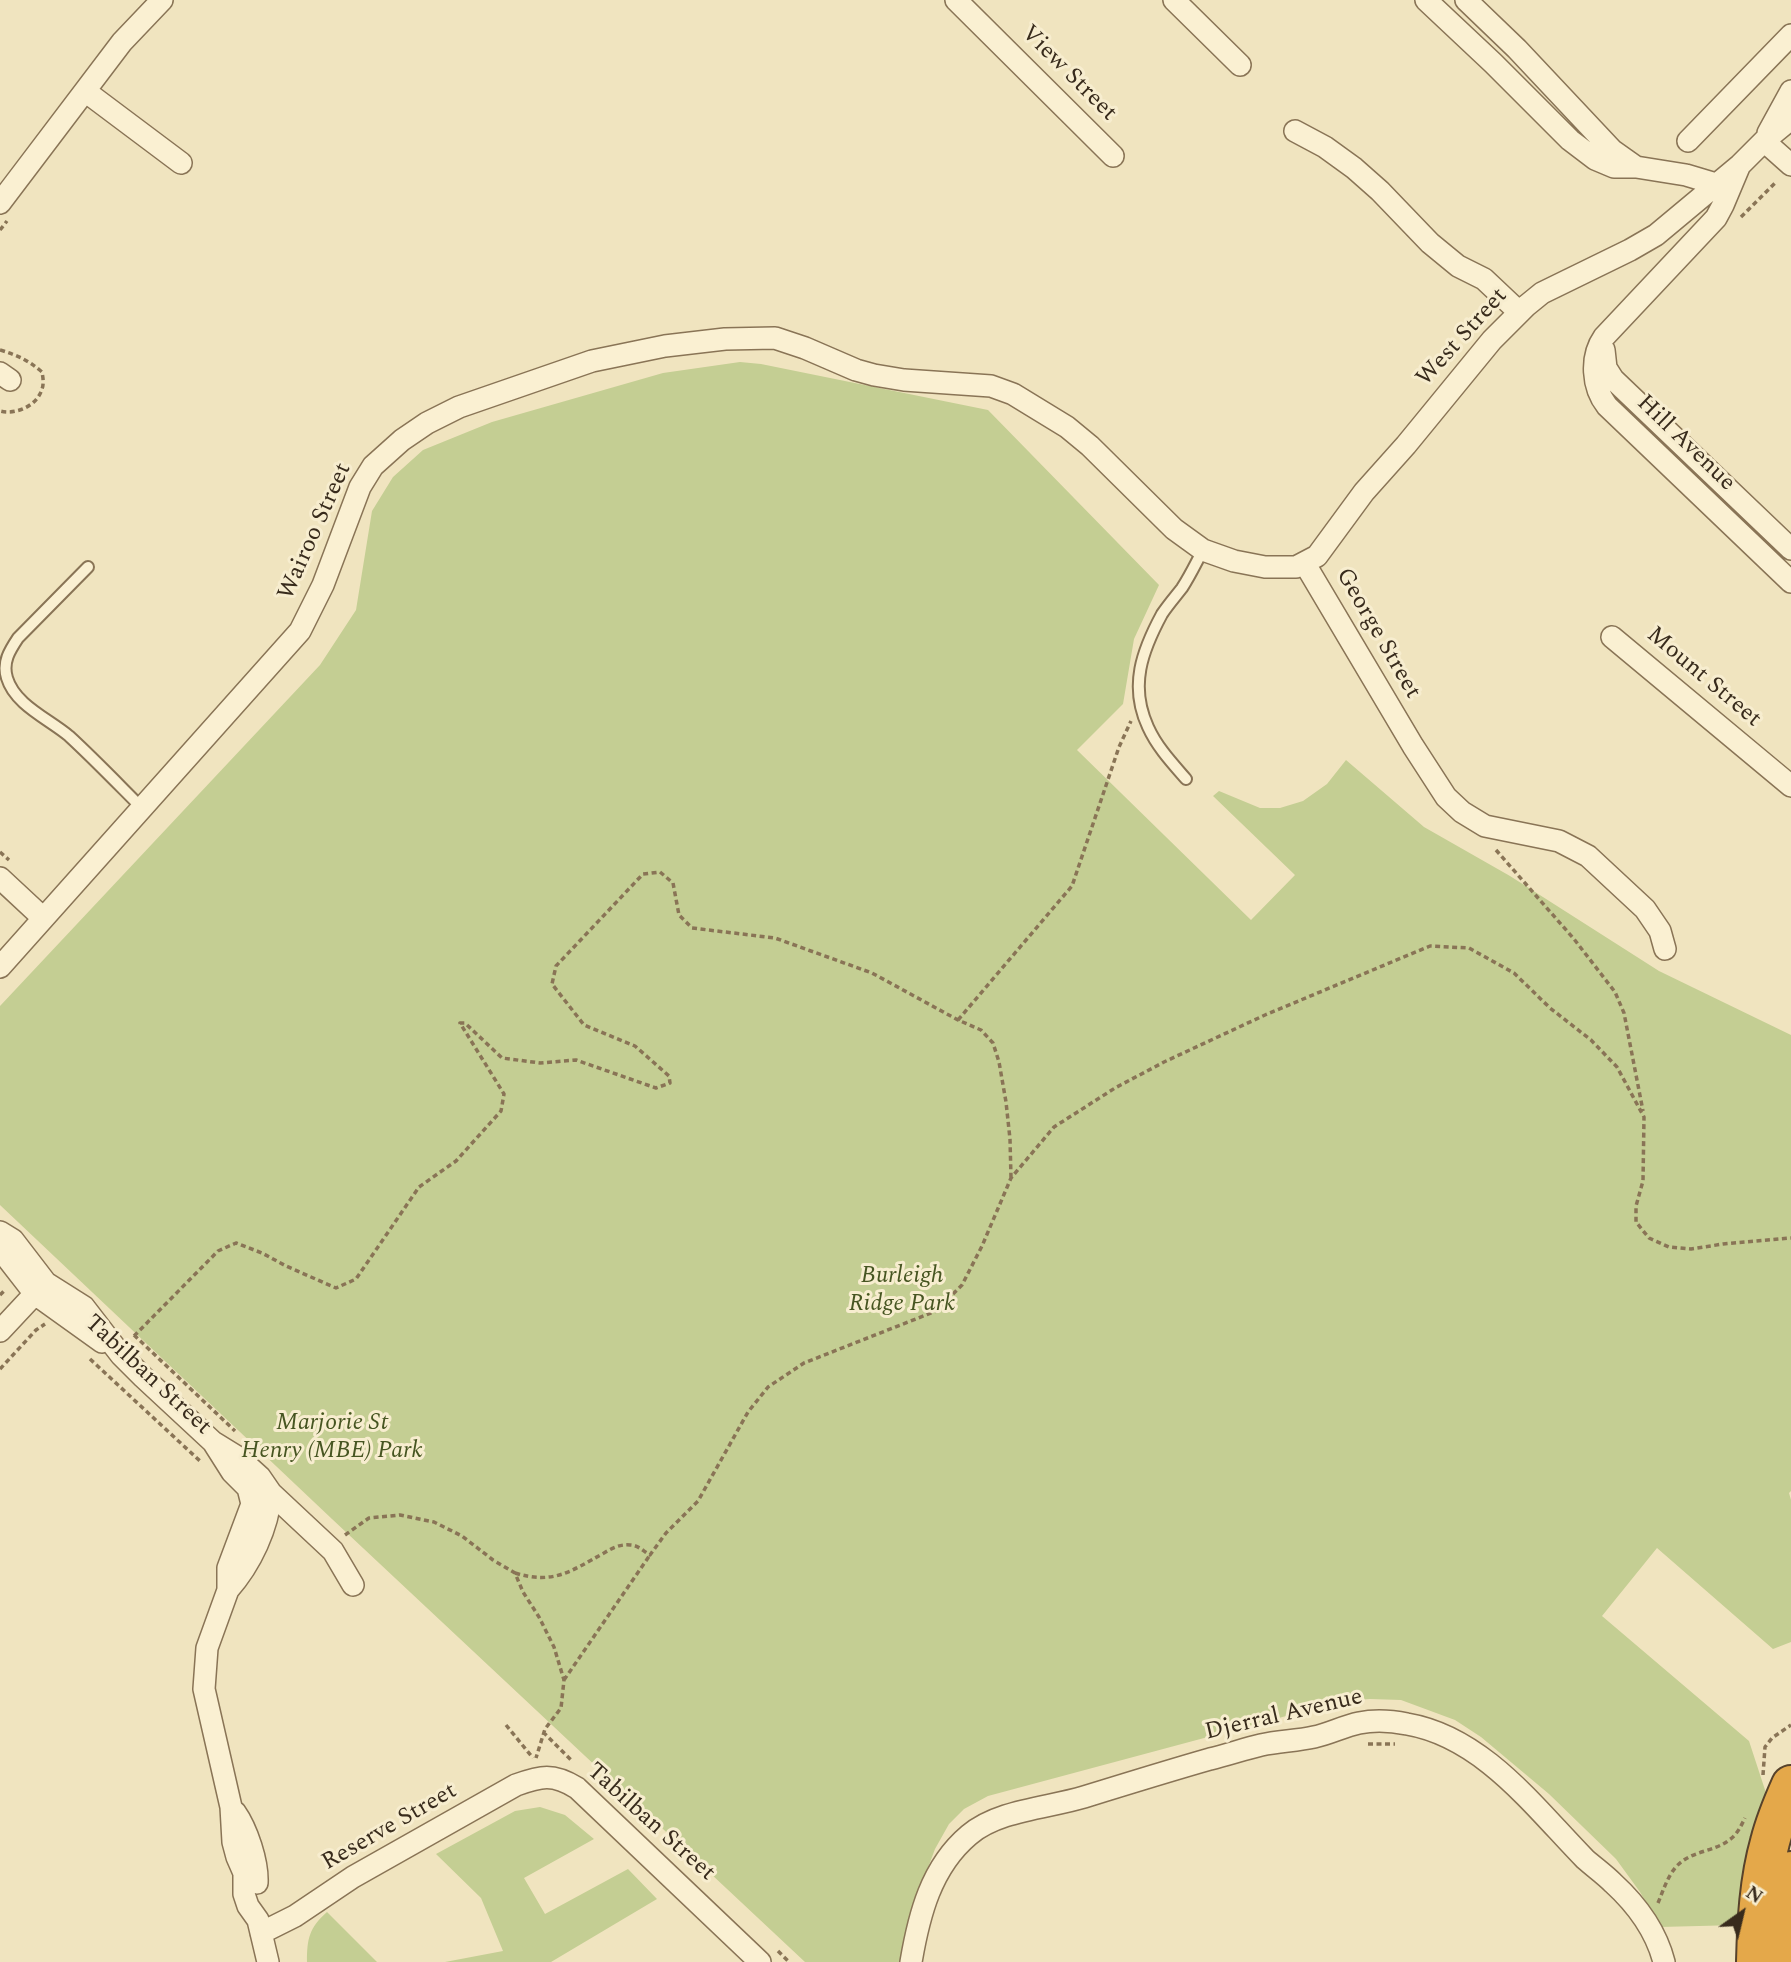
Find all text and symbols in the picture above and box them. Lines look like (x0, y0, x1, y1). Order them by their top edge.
street label: View Street (1014, 20, 1122, 128)
street label: West Street (1411, 283, 1515, 393)
street label: Hill Avenue (1630, 390, 1740, 498)
street label: Wairoo Street (273, 459, 359, 605)
street label: George Street (1328, 564, 1426, 704)
street label: Mount Street (1640, 622, 1766, 734)
park label: Burleigh Ridge Park (849, 1263, 955, 1319)
street label: Tabilban Street (78, 1310, 216, 1442)
park label: Marjorie St Henry (MBE) Park (241, 1410, 423, 1466)
street label: Djerral Avenue (1202, 1684, 1366, 1748)
street label: Tabilban Street (580, 1758, 720, 1888)
street label: Reserve Street (317, 1778, 463, 1878)
north arrow (1707, 1878, 1777, 1948)
text: N (1739, 1879, 1769, 1912)

